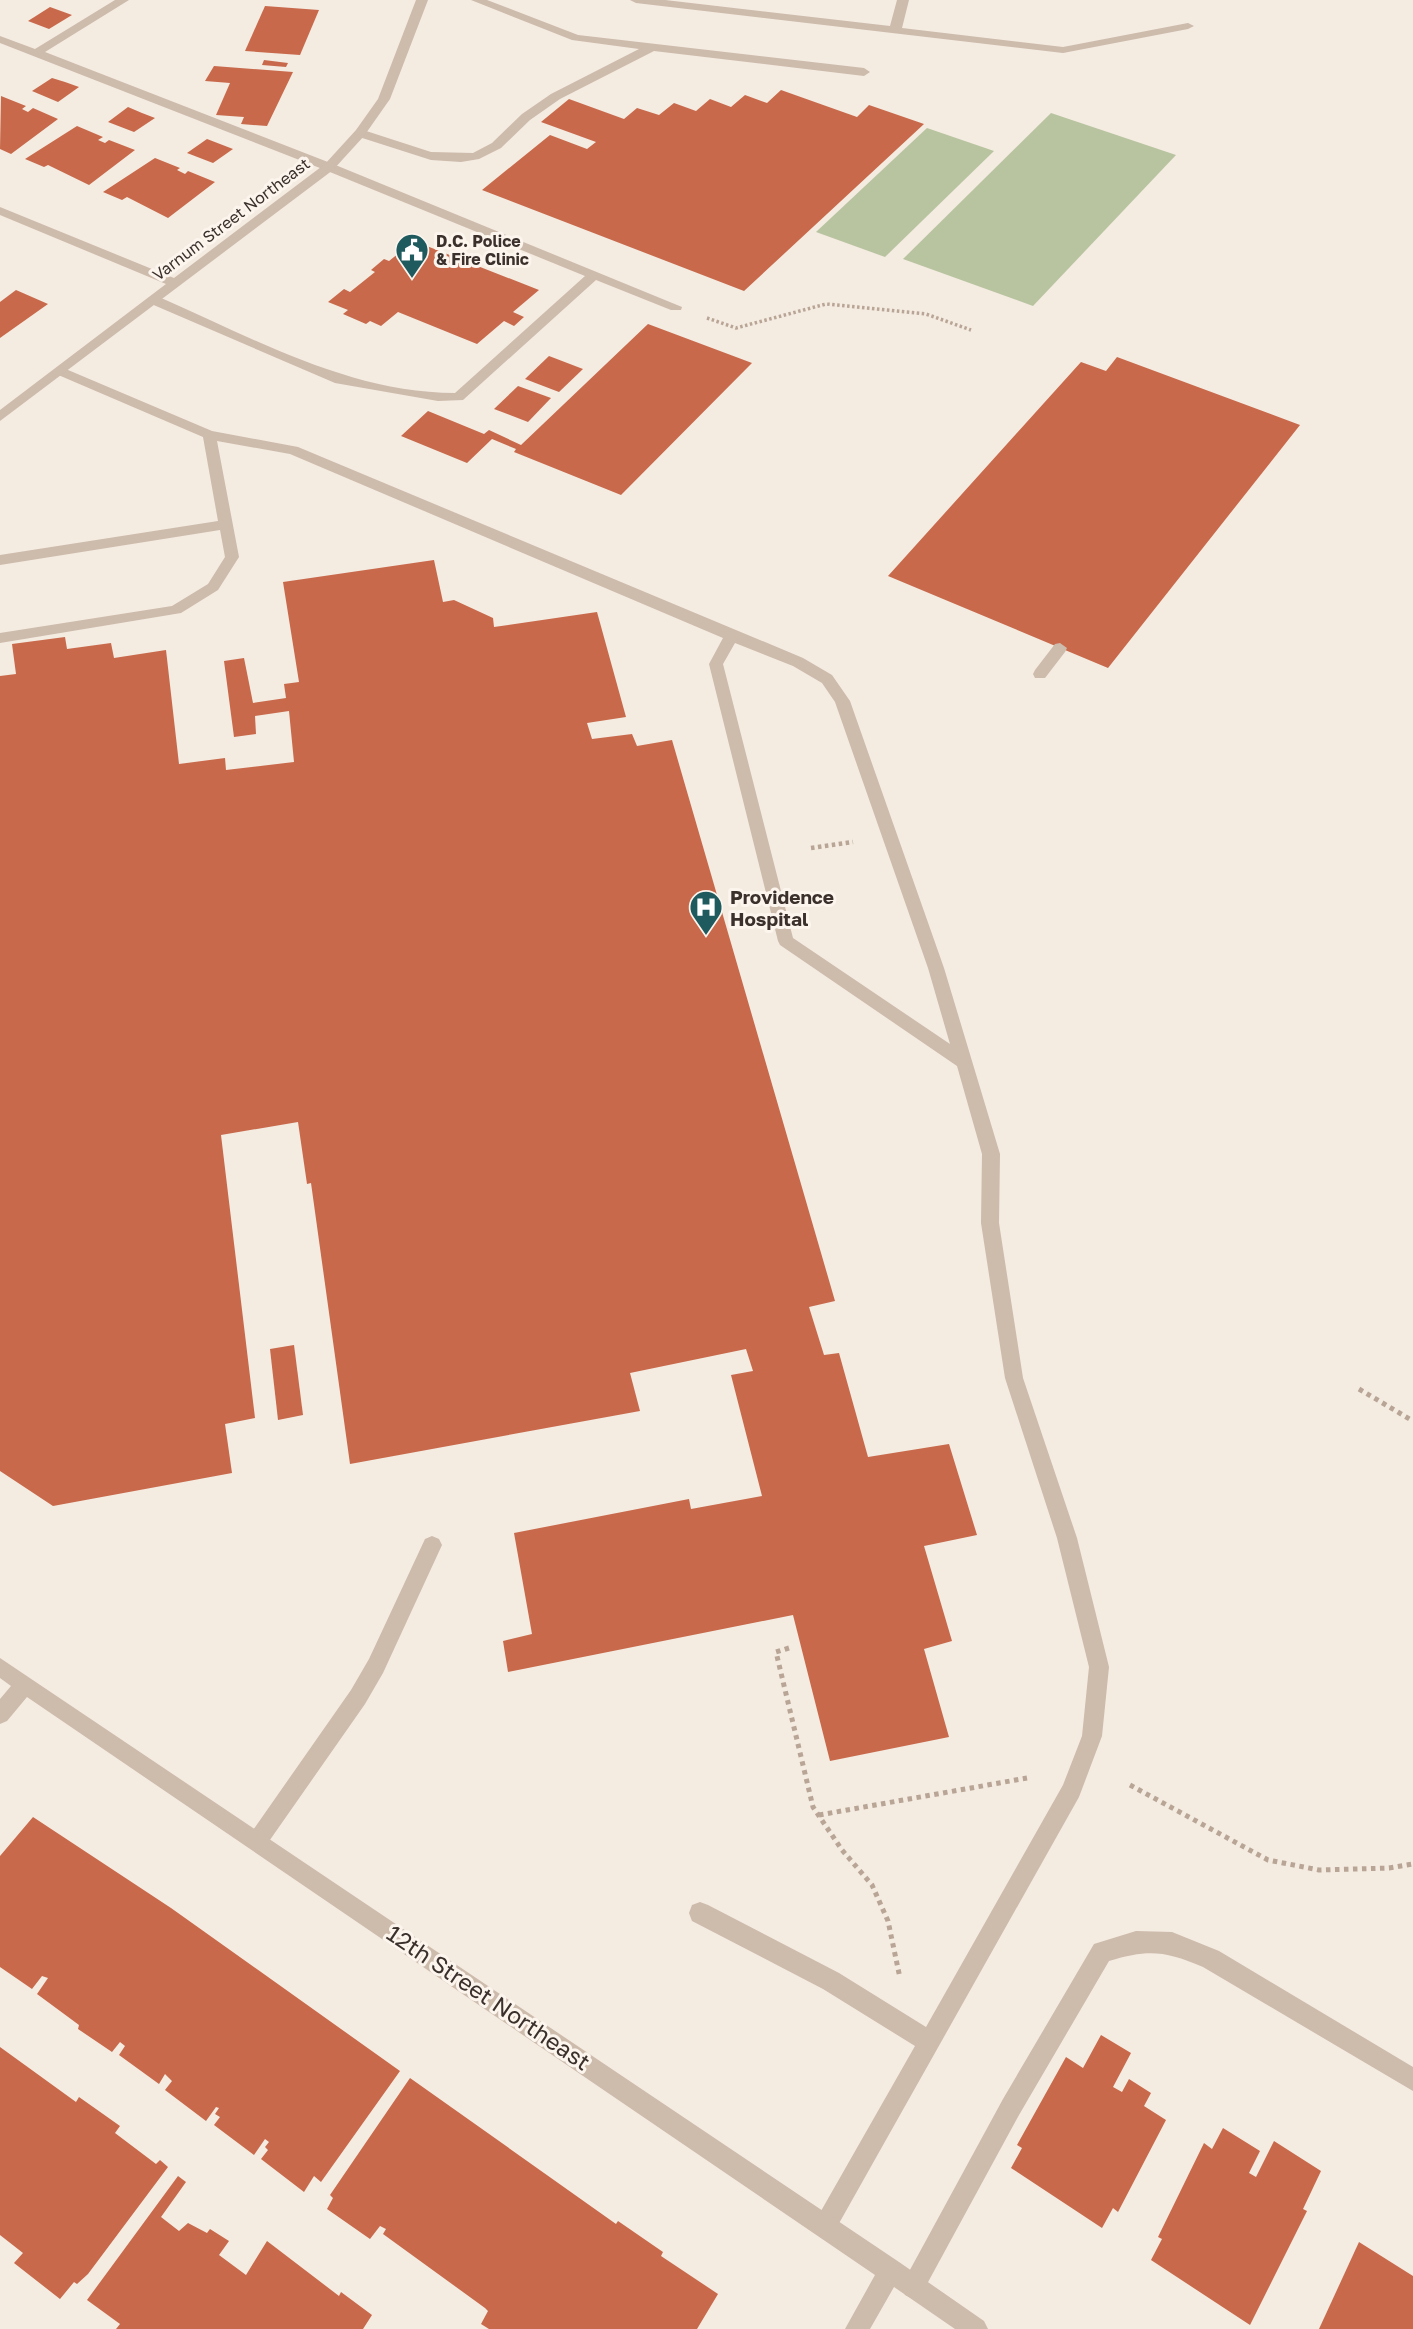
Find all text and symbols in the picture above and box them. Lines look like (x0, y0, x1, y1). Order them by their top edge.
street label: Varnum Street Northeast (148, 153, 314, 285)
public building icon: D.C. Police & Fire Clinic (393, 231, 431, 280)
place label: D.C. Police & Fire Clinic (436, 231, 529, 269)
place label: Providence Hospital (730, 885, 834, 930)
hospital icon: Providence Hospital (687, 888, 725, 937)
street label: 12th Street Northeast (382, 1919, 596, 2075)

